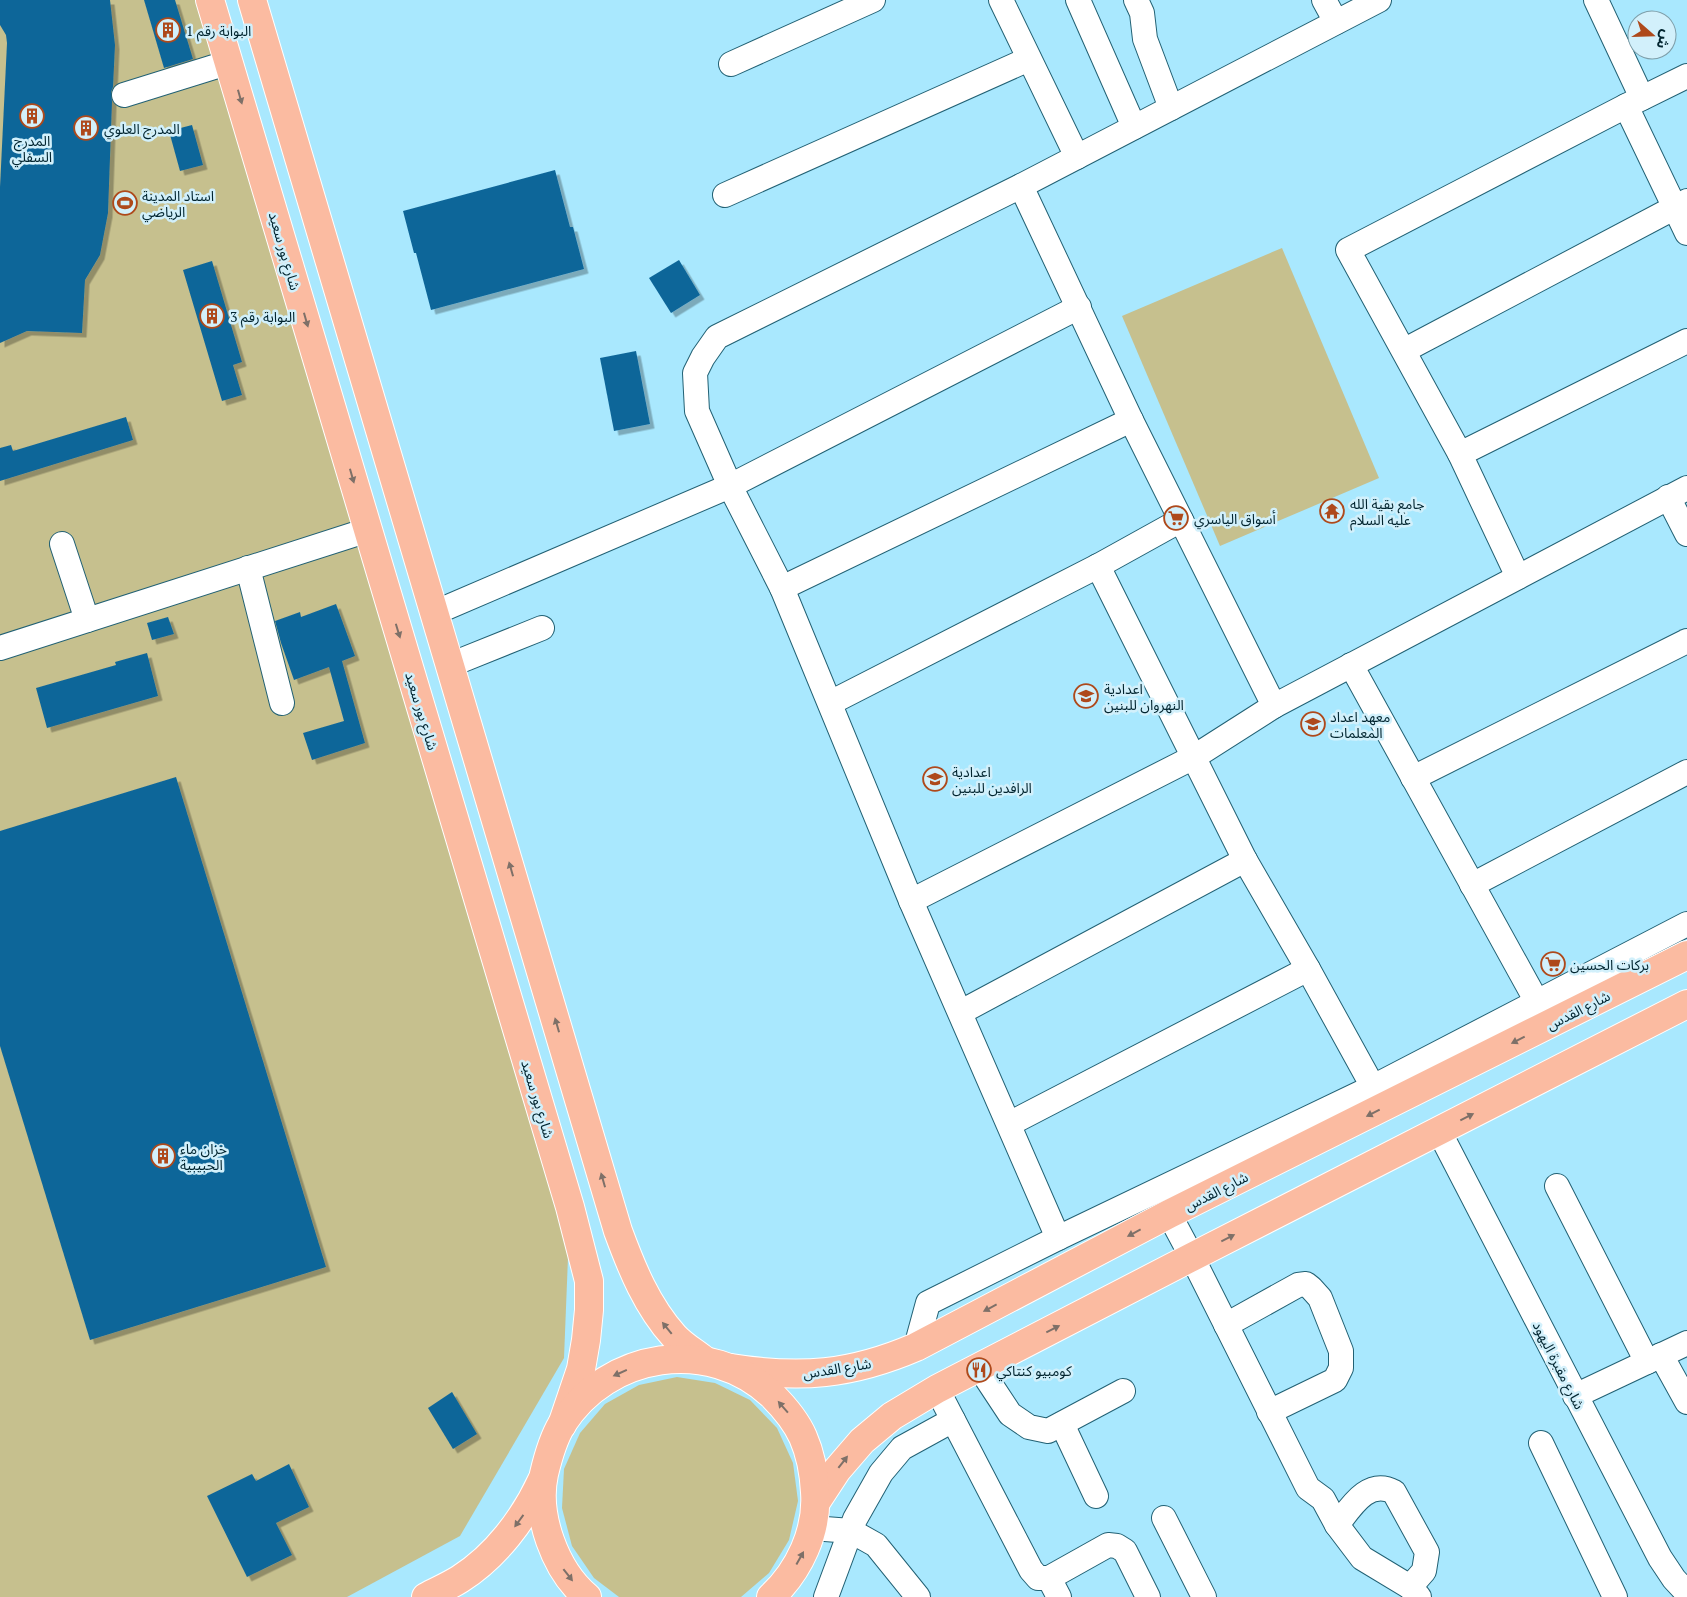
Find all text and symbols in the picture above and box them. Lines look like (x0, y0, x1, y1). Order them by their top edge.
north arrow (1627, 10, 1677, 60)
building icon: البوابة رقم 1 (155, 17, 181, 43)
place label: البوابة رقم 1 (186, 21, 251, 42)
text: ش (1652, 27, 1677, 52)
one-way arrow (236, 89, 244, 104)
building icon: المدرج السفلي (19, 103, 45, 129)
building icon: المدرج العلوي (73, 115, 99, 141)
place label: المدرج العلوي (104, 119, 180, 140)
place label: المدرج السفلي (12, 131, 52, 168)
place label: استاد المدينة الرياضي (142, 186, 214, 223)
sports icon: استاد المدينة الرياضي (112, 190, 138, 216)
street label: شارع بور سعيد (263, 210, 305, 293)
building icon: البوابة رقم 3 (199, 303, 225, 329)
place label: البوابة رقم 3 (230, 307, 295, 328)
one-way arrow (302, 312, 310, 327)
one-way arrow (348, 468, 356, 483)
place label: جامع بقية الله عليه السلام (1350, 494, 1425, 531)
temple icon: جامع بقية الله عليه السلام (1319, 498, 1345, 524)
supermarket icon: أسواق الياسري (1163, 505, 1189, 531)
place label: أسواق الياسري (1194, 509, 1276, 530)
one-way arrow (395, 624, 403, 639)
street label: شارع بور سعيد (399, 670, 443, 753)
place label: اعدادية النهروان للبنين (1104, 679, 1184, 714)
school or university icon: اعدادية النهروان للبنين (1073, 683, 1099, 709)
place label: معهد اعداد المعلمات (1330, 707, 1390, 742)
school or university icon: معهد اعداد المعلمات (1300, 711, 1326, 737)
place label: اعدادية الرافدين للبنين (952, 762, 1032, 797)
school or university icon: اعدادية الرافدين للبنين (922, 766, 948, 792)
one-way arrow (507, 861, 515, 876)
supermarket icon: بركات الحسين (1540, 951, 1566, 977)
place label: بركات الحسين (1570, 955, 1649, 974)
street label: شارع القدس (1543, 986, 1614, 1036)
one-way arrow (553, 1017, 561, 1032)
one-way arrow (1511, 1036, 1525, 1044)
street label: شارع بور سعيد (515, 1058, 559, 1141)
one-way arrow (1366, 1109, 1380, 1117)
one-way arrow (1459, 1113, 1474, 1121)
place label: خزان ماء الحبيبية (180, 1139, 227, 1174)
building icon: خزان ماء الحبيبية (150, 1143, 176, 1169)
street label: شارع القدس (1181, 1167, 1252, 1217)
one-way arrow (599, 1173, 607, 1188)
one-way arrow (1127, 1229, 1141, 1237)
one-way arrow (1221, 1234, 1235, 1242)
one-way arrow (983, 1304, 997, 1312)
street label: شارع مقبرة اليهود (1527, 1318, 1589, 1413)
one-way arrow (662, 1322, 673, 1335)
one-way arrow (1046, 1325, 1060, 1333)
street label: شارع القدس (801, 1353, 873, 1385)
restaurant icon: كومبيو كنتاكي (966, 1357, 992, 1383)
place label: كومبيو كنتاكي (996, 1361, 1072, 1382)
one-way arrow (613, 1369, 627, 1377)
one-way arrow (777, 1401, 789, 1413)
one-way arrow (838, 1456, 849, 1469)
one-way arrow (514, 1514, 524, 1528)
one-way arrow (796, 1551, 804, 1566)
one-way arrow (562, 1568, 573, 1581)

